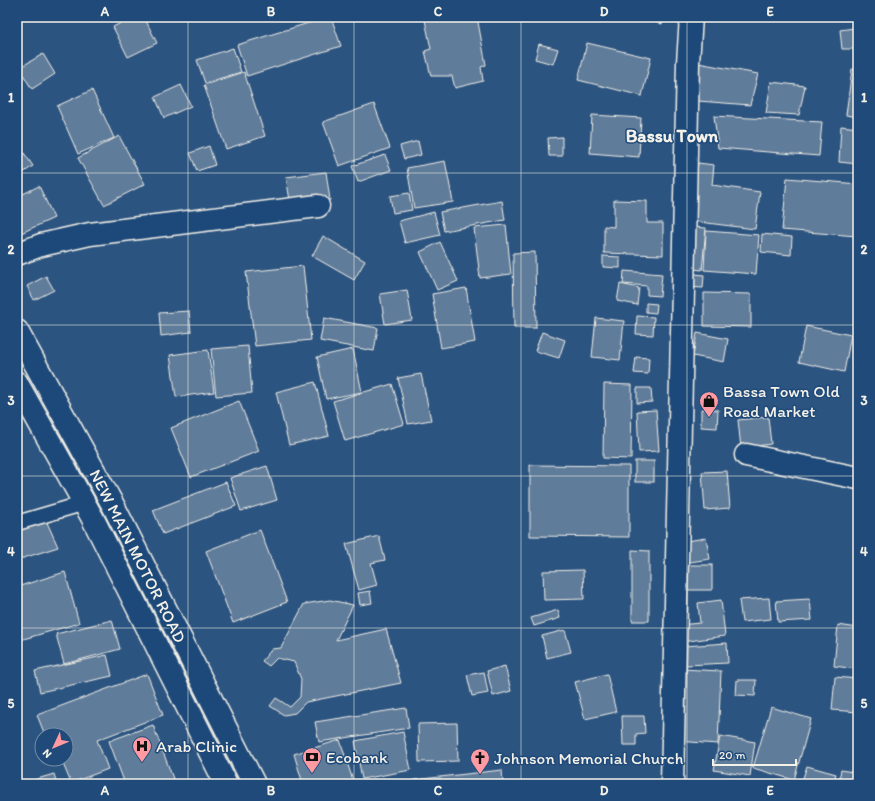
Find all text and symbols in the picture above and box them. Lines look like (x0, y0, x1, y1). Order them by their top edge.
text: A (100, 4, 110, 19)
text: B (267, 4, 276, 19)
text: C (434, 4, 443, 19)
text: D (600, 4, 609, 19)
text: E (766, 4, 774, 19)
text: 1 (8, 90, 14, 105)
text: 1 (861, 90, 867, 105)
district label: Bassu Town (626, 125, 719, 147)
text: 2 (8, 242, 15, 257)
text: 2 (861, 242, 868, 257)
place label: Bassa Town Old Road Market (723, 381, 840, 421)
shop icon: Bassa Town Old Road Market (698, 390, 720, 418)
text: 3 (7, 393, 15, 408)
text: 3 (860, 393, 868, 408)
street label: NEW MAIN MOTOR ROAD (86, 466, 190, 646)
text: 4 (7, 544, 15, 559)
text: 4 (860, 544, 868, 559)
text: 5 (8, 696, 15, 711)
text: 5 (861, 696, 868, 711)
north arrow (34, 727, 74, 767)
hospital icon: Arab Clinic (131, 735, 153, 763)
place label: Arab Clinic (156, 736, 237, 756)
scale bar (713, 741, 796, 767)
text: N (40, 746, 54, 761)
bank icon: Ecobank (301, 746, 323, 774)
place label: Ecobank (326, 747, 388, 767)
church icon: Johnson Memorial Church (469, 747, 491, 775)
place label: Johnson Memorial Church (494, 748, 684, 768)
text: 20 m (719, 748, 746, 762)
text: A (100, 783, 110, 798)
text: B (267, 783, 276, 798)
text: C (434, 783, 443, 798)
text: D (600, 783, 609, 798)
text: E (766, 783, 774, 798)

